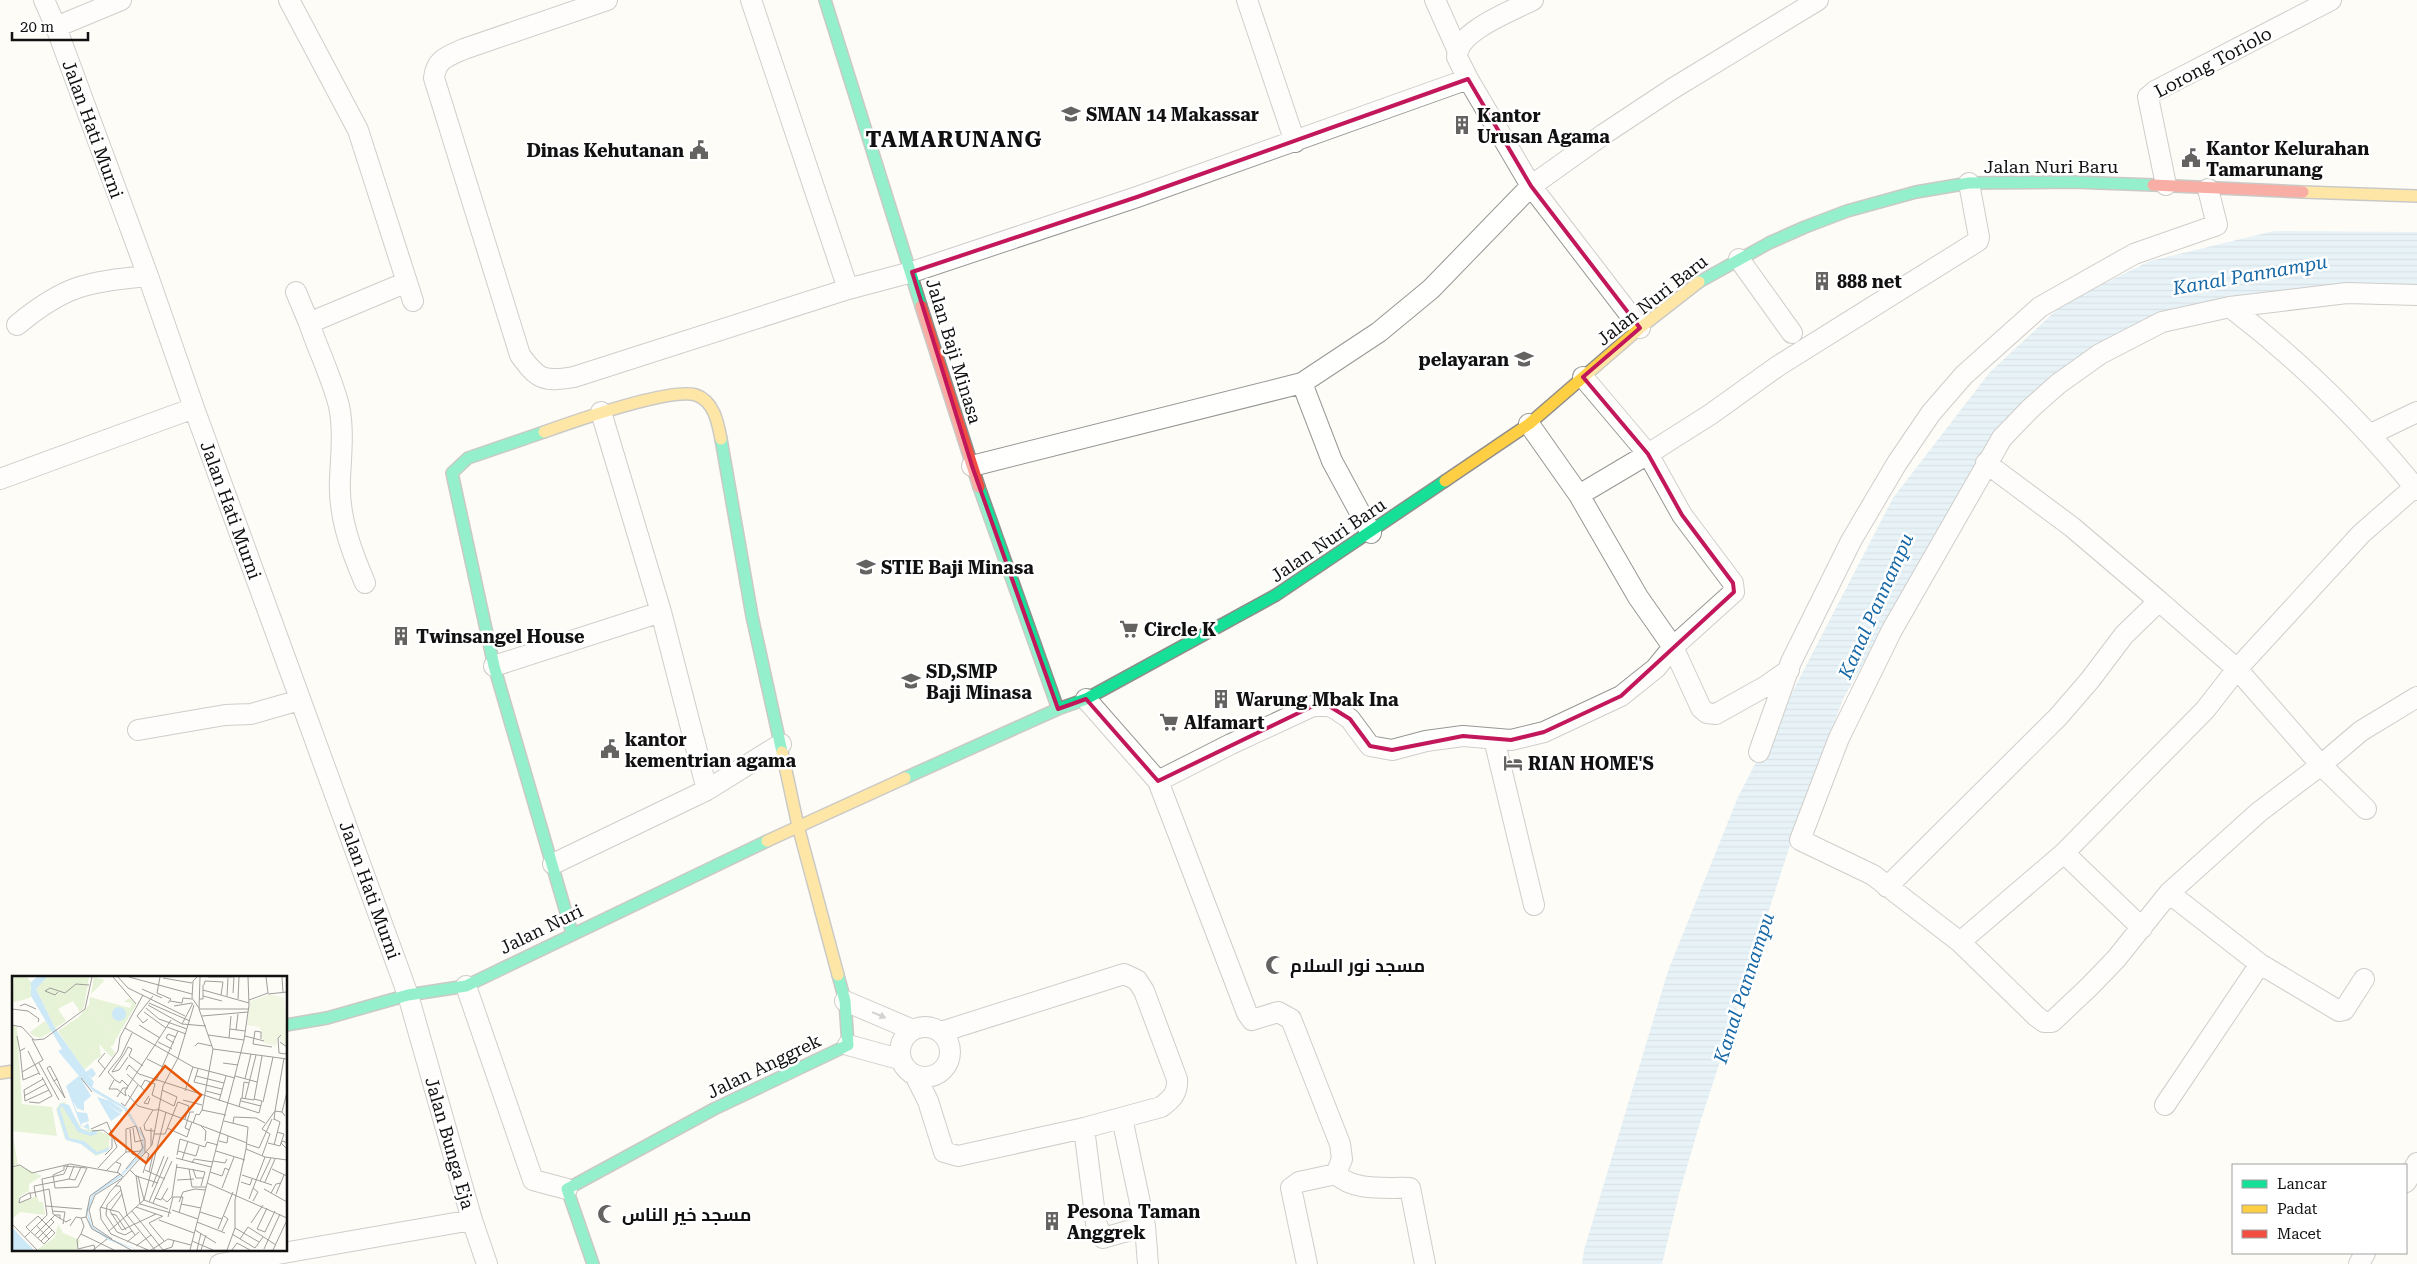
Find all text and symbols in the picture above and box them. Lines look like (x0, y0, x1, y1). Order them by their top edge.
scale bar (12, 10, 89, 42)
text: 20 m (20, 18, 55, 36)
street label: Lorong Toriolo (2151, 22, 2275, 102)
street label: Jalan Hati Murni (58, 57, 128, 201)
school or university icon: SMAN 14 Makassar (1060, 103, 1082, 125)
place label: SMAN 14 Makassar (1086, 104, 1259, 125)
place label: Kantor Urusan Agama (1477, 105, 1610, 147)
building icon: Kantor Urusan Agama (1451, 114, 1473, 136)
district label: TAMARUNANG (865, 127, 1043, 152)
place label: Kantor Kelurahan Tamarunang (2206, 138, 2369, 180)
public building icon: Dinas Kehutanan (688, 139, 710, 161)
place label: Dinas Kehutanan (526, 140, 684, 161)
public building icon: Kantor Kelurahan Tamarunang (2180, 147, 2202, 169)
street label: Jalan Nuri Baru (1984, 156, 2118, 177)
street label: Jalan Nuri Baru (1593, 250, 1711, 350)
water label: Kanal Pannampu (2170, 250, 2329, 300)
building icon: 888 net (1811, 270, 1833, 292)
place label: 888 net (1837, 271, 1902, 292)
street label: Jalan Baji Minasa (922, 276, 986, 426)
school or university icon: pelayaran (1513, 348, 1535, 370)
place label: pelayaran (1419, 349, 1509, 370)
street label: Jalan Hati Murni (196, 438, 266, 582)
street label: Jalan Nuri Baru (1266, 494, 1390, 586)
water label: Kanal Pannampu (1833, 529, 1919, 683)
school or university icon: STIE Baji Minasa (855, 556, 877, 578)
place label: STIE Baji Minasa (881, 557, 1034, 578)
supermarket icon: Circle K (1118, 618, 1140, 640)
place label: Circle K (1144, 619, 1216, 640)
building icon: Twinsangel House (390, 625, 412, 647)
place label: Twinsangel House (416, 626, 585, 647)
place label: SD,SMP Baji Minasa (926, 661, 1032, 703)
school or university icon: SD,SMP Baji Minasa (900, 670, 922, 692)
building icon: Warung Mbak Ina (1210, 688, 1232, 710)
place label: Warung Mbak Ina (1236, 689, 1399, 710)
supermarket icon: Alfamart (1158, 711, 1180, 733)
place label: Alfamart (1184, 712, 1265, 733)
place label: kantor kementrian agama (625, 729, 796, 771)
public building icon: kantor kementrian agama (599, 738, 621, 760)
hotel icon: RIAN HOME'S (1502, 752, 1524, 774)
place label: RIAN HOME'S (1528, 753, 1654, 774)
street label: Jalan Hati Murni (335, 818, 405, 962)
street label: Jalan Nuri (496, 900, 586, 958)
water label: Kanal Pannampu (1709, 910, 1779, 1067)
mosque icon: مسجد نور السلام (1264, 954, 1286, 976)
place label: مسجد نور السلام (1290, 955, 1425, 978)
inset map (12, 976, 288, 1252)
one-way arrow (872, 1012, 886, 1020)
street label: Jalan Anggrek (704, 1029, 824, 1103)
street label: Jalan Bunga Eja (421, 1074, 479, 1212)
legend (2232, 1164, 2407, 1254)
text: Lancar (2277, 1175, 2327, 1193)
text: Padat (2277, 1200, 2318, 1218)
place label: Pesona Taman Anggrek (1067, 1201, 1200, 1243)
mosque icon: مسجد خير الناس (596, 1203, 618, 1225)
place label: مسجد خير الناس (622, 1204, 751, 1226)
building icon: Pesona Taman Anggrek (1041, 1210, 1063, 1232)
text: Macet (2277, 1225, 2322, 1243)

